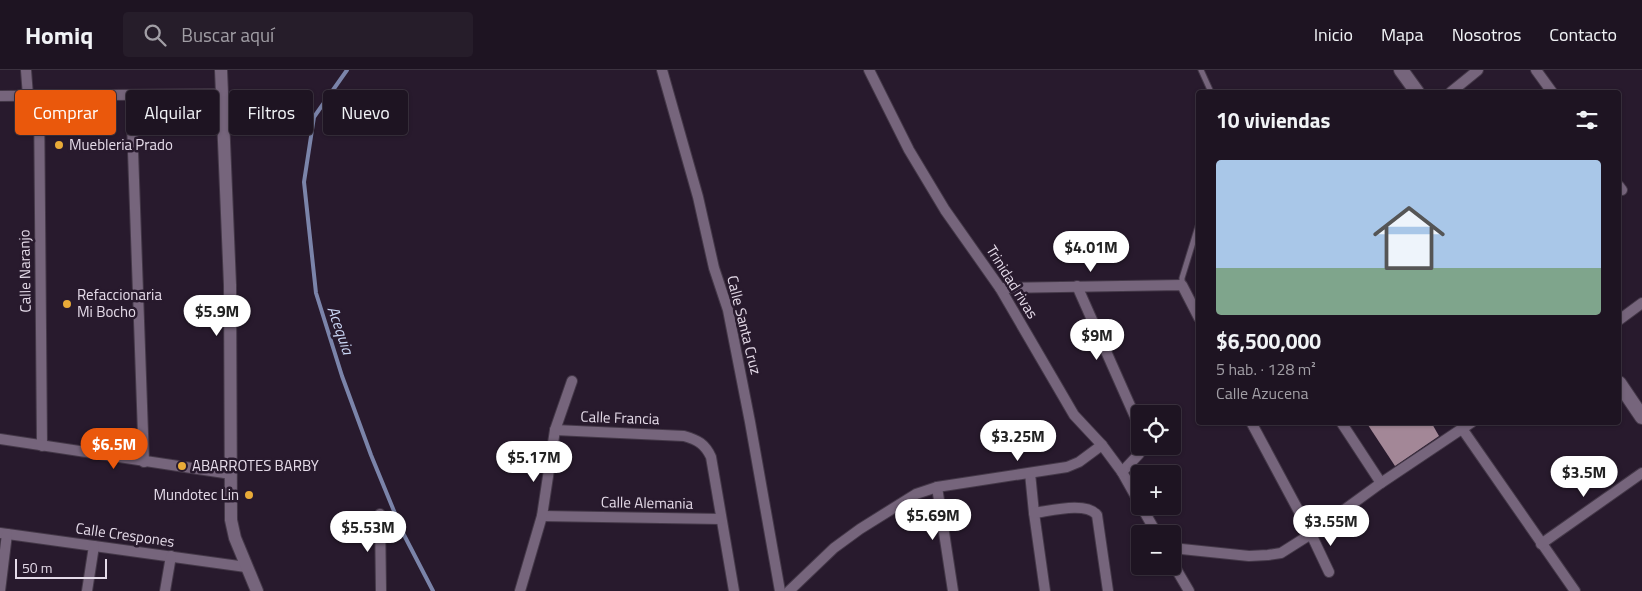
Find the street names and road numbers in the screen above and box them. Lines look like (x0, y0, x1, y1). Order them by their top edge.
street label: Calle Naranjo (12, 229, 37, 313)
street label: Trinidad rivas (981, 240, 1044, 323)
street label: Calle Santa Cruz (721, 273, 768, 377)
street label: Calle Francia (580, 405, 660, 430)
street label: Calle Alemania (601, 490, 694, 515)
street label: Calle Crespones (74, 516, 176, 553)

